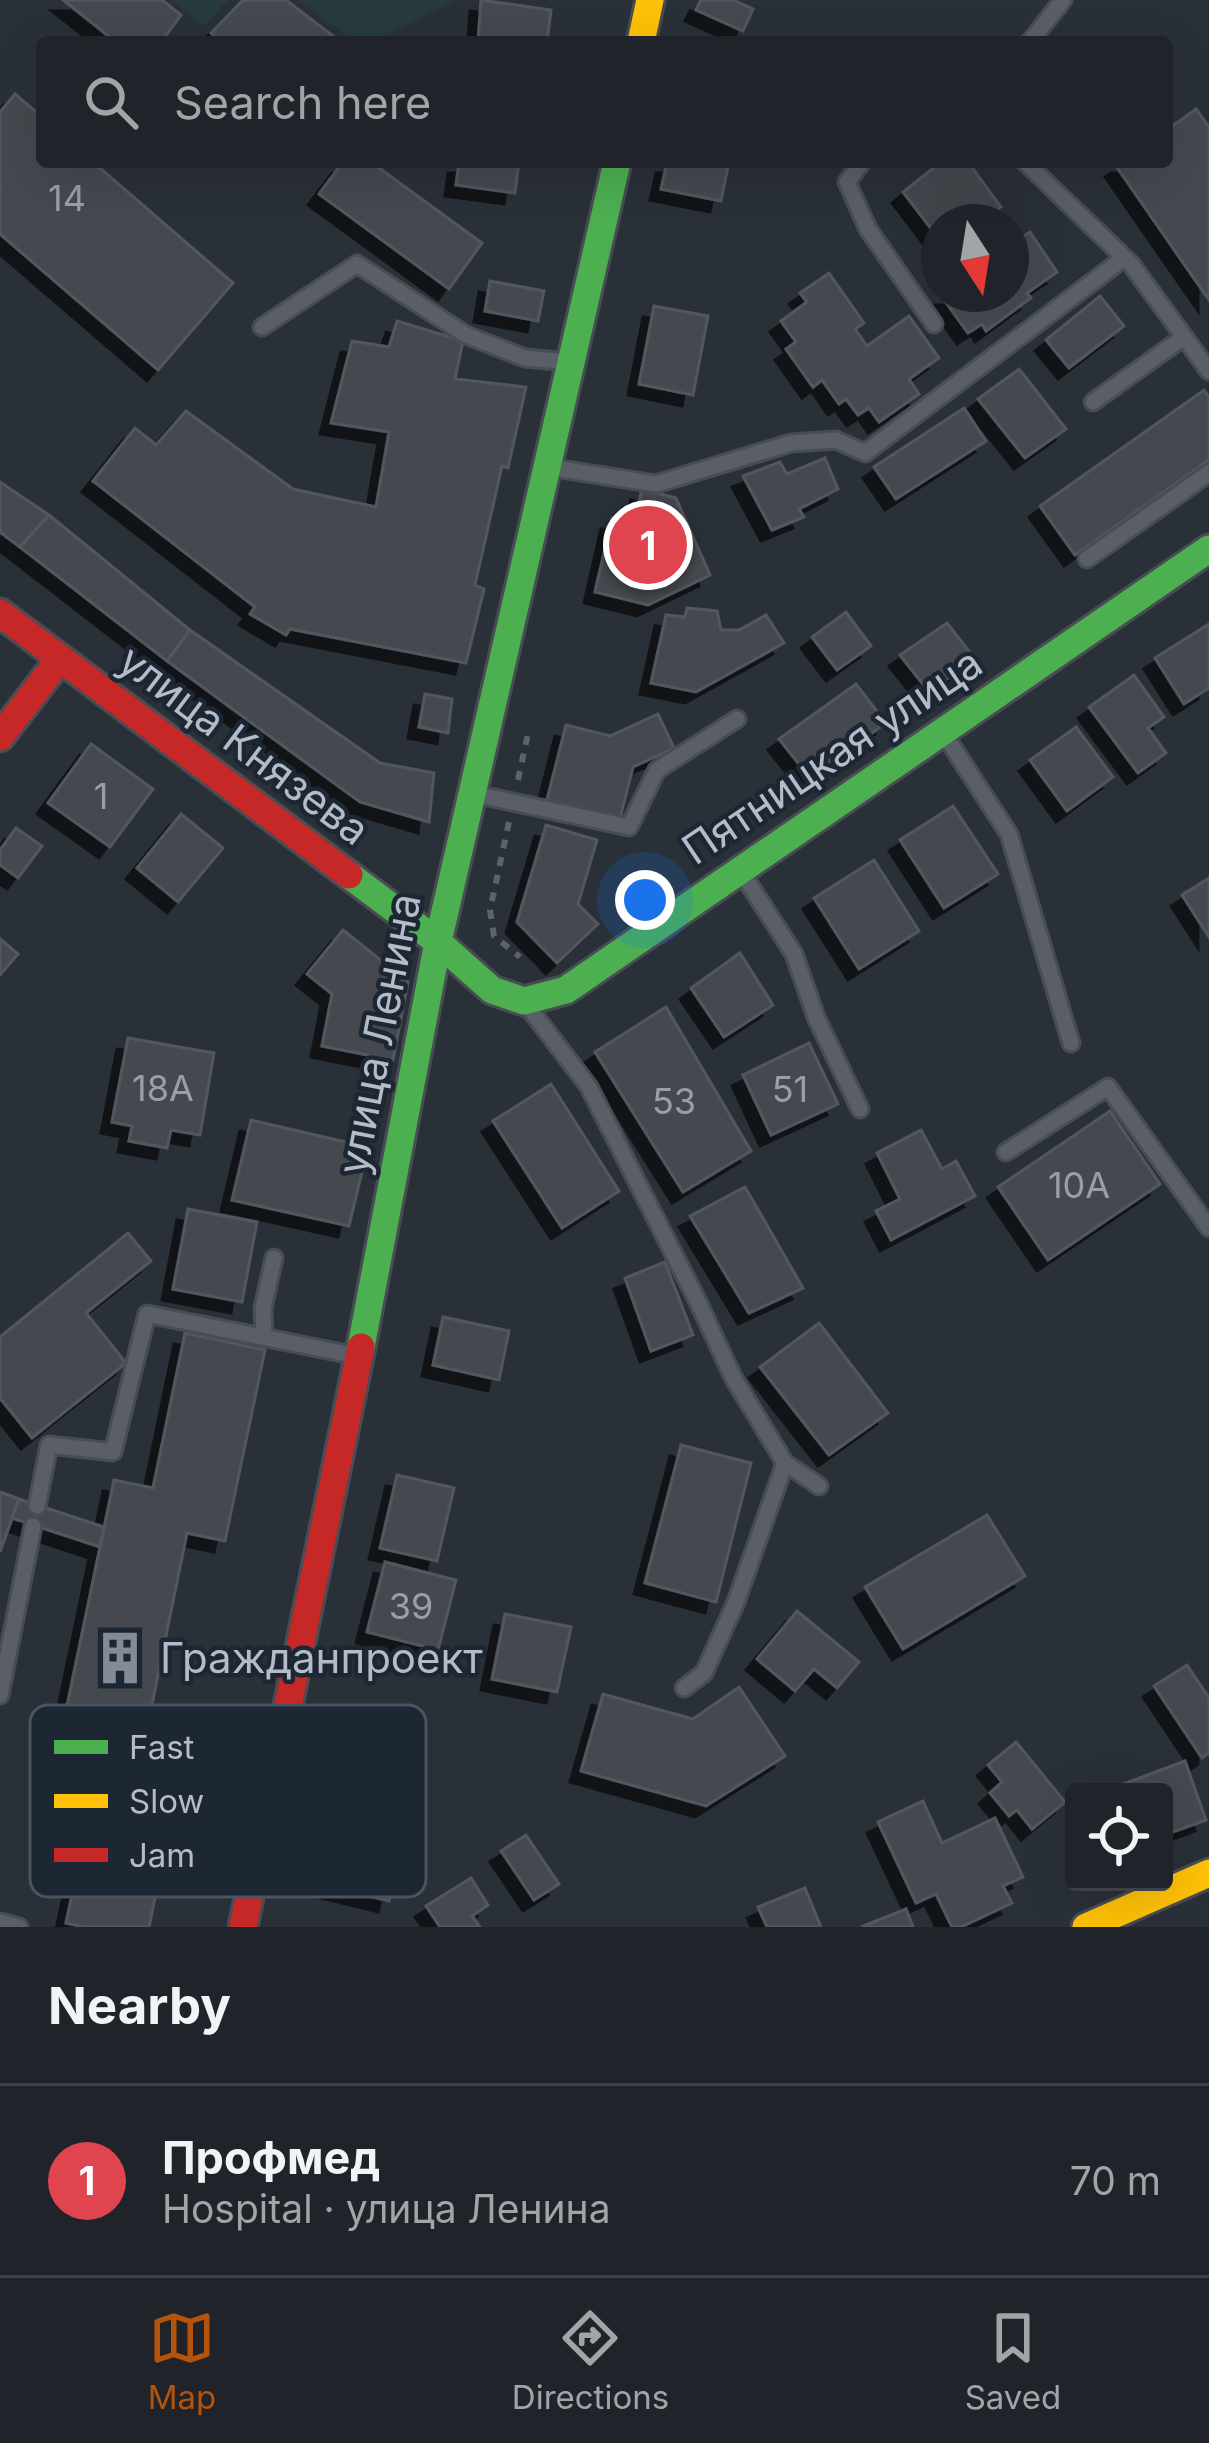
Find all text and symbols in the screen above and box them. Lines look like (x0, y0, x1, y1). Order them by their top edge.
search box (36, 36, 1173, 168)
icon: search (78, 69, 144, 135)
text: Search here (174, 75, 431, 130)
house number: 14 (48, 176, 86, 220)
north arrow (921, 204, 1029, 312)
pin: 1 (609, 500, 687, 590)
street label: улица Князева (109, 634, 379, 855)
street label: Пятницкая улица (672, 637, 991, 875)
house number: 1 (94, 774, 108, 818)
your location (615, 870, 675, 930)
street label: улица Ленина (326, 889, 431, 1179)
house number: 18А (132, 1066, 194, 1110)
house number: 51 (772, 1067, 808, 1111)
house number: 53 (652, 1079, 696, 1123)
house number: 10А (1048, 1163, 1110, 1207)
house number: 39 (389, 1584, 433, 1628)
building icon: Гражданпроект (91, 1629, 149, 1687)
place label: Гражданпроект (160, 1632, 483, 1683)
legend (30, 1705, 426, 1897)
text: Fast (129, 1727, 195, 1767)
text: Slow (129, 1781, 204, 1821)
map controls (1065, 1783, 1173, 1891)
button: locate (1065, 1783, 1173, 1891)
text: Jam (129, 1835, 195, 1875)
text: Nearby (48, 1975, 231, 2036)
text: Профмед (162, 2130, 380, 2185)
text: 1 (79, 2157, 95, 2204)
text: 70 m (1070, 2157, 1161, 2204)
text: Hospital · улица Ленина (162, 2185, 611, 2232)
tab: Map (148, 2305, 216, 2417)
tab: Directions (512, 2305, 669, 2417)
tab: Saved (965, 2305, 1061, 2417)

